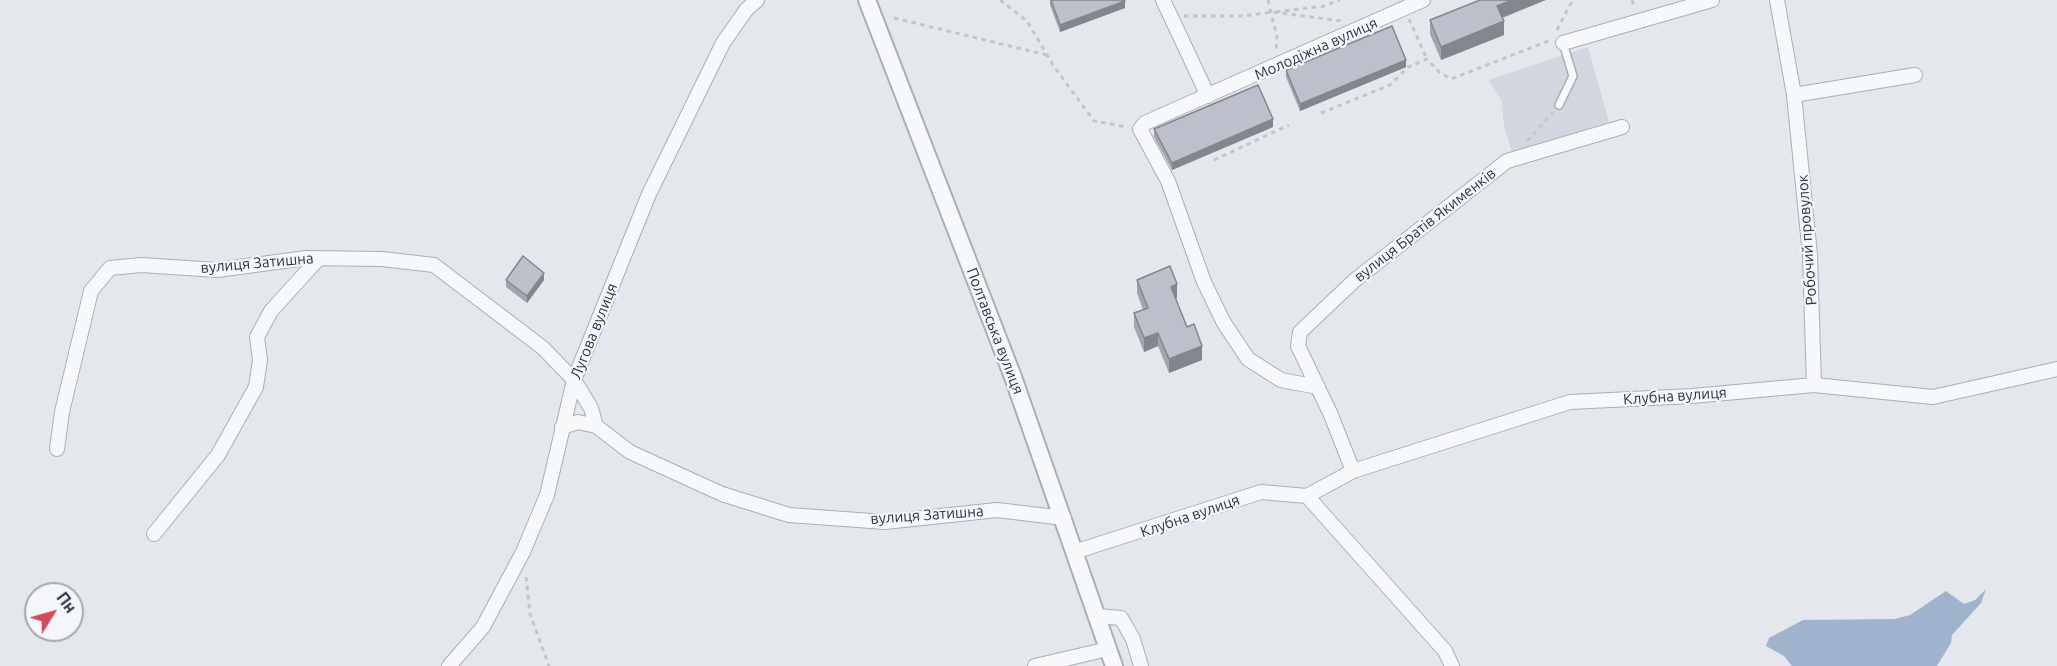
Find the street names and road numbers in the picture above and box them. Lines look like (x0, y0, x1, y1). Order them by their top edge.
street label: Молодіжна вулиця (1252, 14, 1380, 84)
street label: вулиця Братів Якименків (1351, 164, 1499, 286)
street label: Робочий провулок (1793, 174, 1821, 306)
street label: вулиця Затишна (200, 249, 314, 277)
street label: Полтавська вулиця (963, 265, 1027, 397)
street label: Лугова вулиця (567, 281, 621, 381)
street label: Клубна вулиця (1623, 383, 1727, 409)
street label: Клубна вулиця (1138, 491, 1242, 541)
street label: вулиця Затишна (870, 502, 984, 528)

